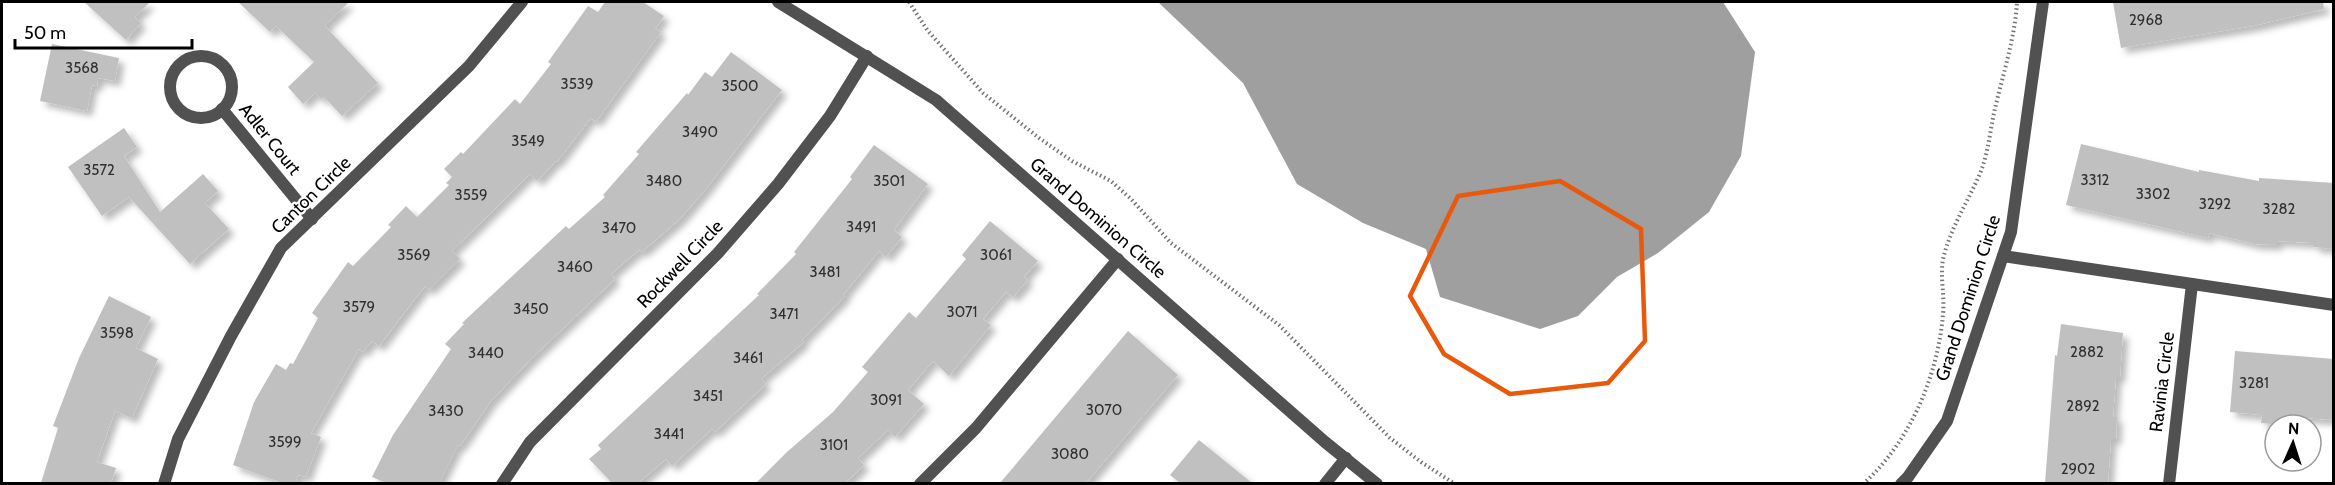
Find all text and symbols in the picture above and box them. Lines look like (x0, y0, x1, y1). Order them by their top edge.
house number: 2968 (2129, 11, 2163, 29)
scale bar (15, 12, 192, 50)
text: 50 m (24, 22, 66, 44)
house number: 3568 (65, 59, 99, 77)
house number: 3539 (561, 75, 593, 93)
house number: 3500 (721, 77, 759, 95)
street label: Adler Court (234, 99, 306, 179)
house number: 3490 (682, 123, 718, 141)
house number: 3549 (511, 132, 545, 150)
street label: Canton Circle (267, 152, 355, 238)
street label: Grand Dominion Circle (1025, 153, 1171, 283)
house number: 3572 (83, 161, 115, 179)
house number: 3312 (2081, 171, 2110, 189)
house number: 3480 (646, 172, 682, 190)
house number: 3501 (873, 172, 905, 190)
house number: 3302 (2136, 185, 2170, 203)
house number: 3559 (455, 186, 487, 204)
house number: 3292 (2199, 195, 2231, 213)
house number: 3282 (2263, 200, 2296, 218)
street label: Grand Dominion Circle (1931, 212, 2005, 384)
street label: Rockwell Circle (633, 215, 727, 313)
house number: 3491 (846, 218, 876, 236)
house number: 3470 (602, 219, 636, 237)
house number: 3569 (397, 246, 431, 264)
house number: 3061 (980, 246, 1012, 264)
house number: 3460 (557, 258, 593, 276)
house number: 3481 (810, 263, 840, 281)
house number: 3579 (343, 298, 375, 316)
house number: 3450 (513, 300, 549, 318)
house number: 3071 (947, 303, 977, 321)
house number: 3471 (769, 305, 799, 323)
house number: 3598 (100, 324, 134, 342)
street label: Ravinia Circle (2145, 331, 2179, 433)
house number: 2882 (2070, 343, 2104, 361)
house number: 3440 (468, 344, 504, 362)
house number: 3461 (733, 349, 763, 367)
house number: 3281 (2239, 374, 2269, 392)
house number: 3451 (693, 387, 723, 405)
house number: 3091 (870, 391, 902, 409)
house number: 2892 (2066, 397, 2100, 415)
house number: 3070 (1086, 401, 1122, 419)
house number: 3430 (428, 402, 464, 420)
north arrow (2263, 413, 2323, 473)
text: N (2288, 419, 2300, 438)
house number: 3441 (654, 425, 684, 443)
house number: 3599 (268, 433, 302, 451)
house number: 3101 (820, 436, 848, 454)
house number: 3080 (1051, 445, 1089, 463)
house number: 2902 (2061, 460, 2095, 478)

